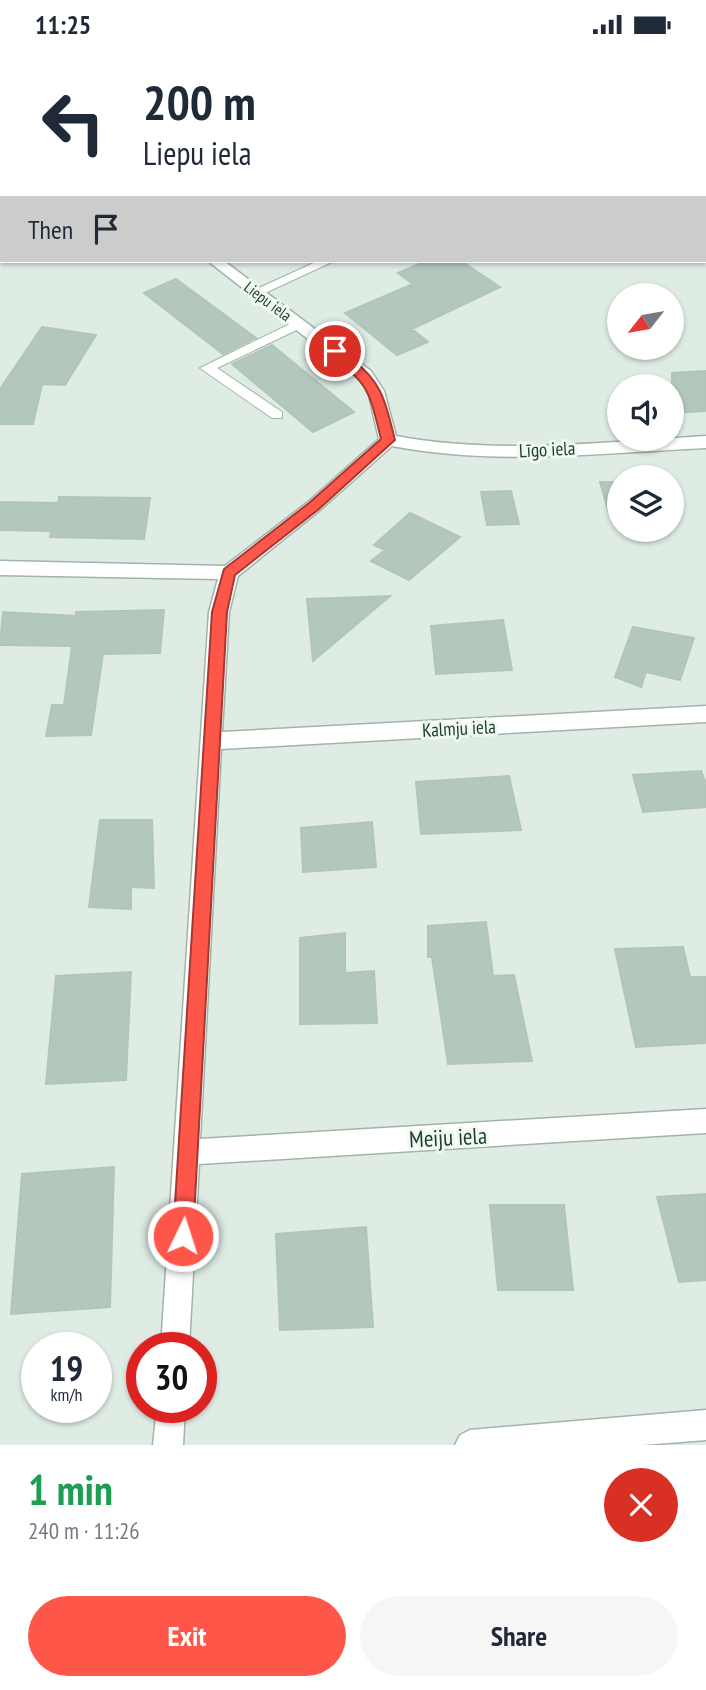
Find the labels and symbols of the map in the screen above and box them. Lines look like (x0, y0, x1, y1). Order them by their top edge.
street label: Liepu iela (240, 277, 296, 325)
north arrow (607, 283, 684, 361)
pin (305, 321, 365, 381)
street label: Līgo iela (518, 436, 576, 462)
street label: Kalmju iela (422, 714, 496, 742)
street label: Meiju iela (408, 1120, 488, 1154)
position arrow (146, 1199, 220, 1273)
speed limit sign: 30 (126, 1332, 217, 1423)

